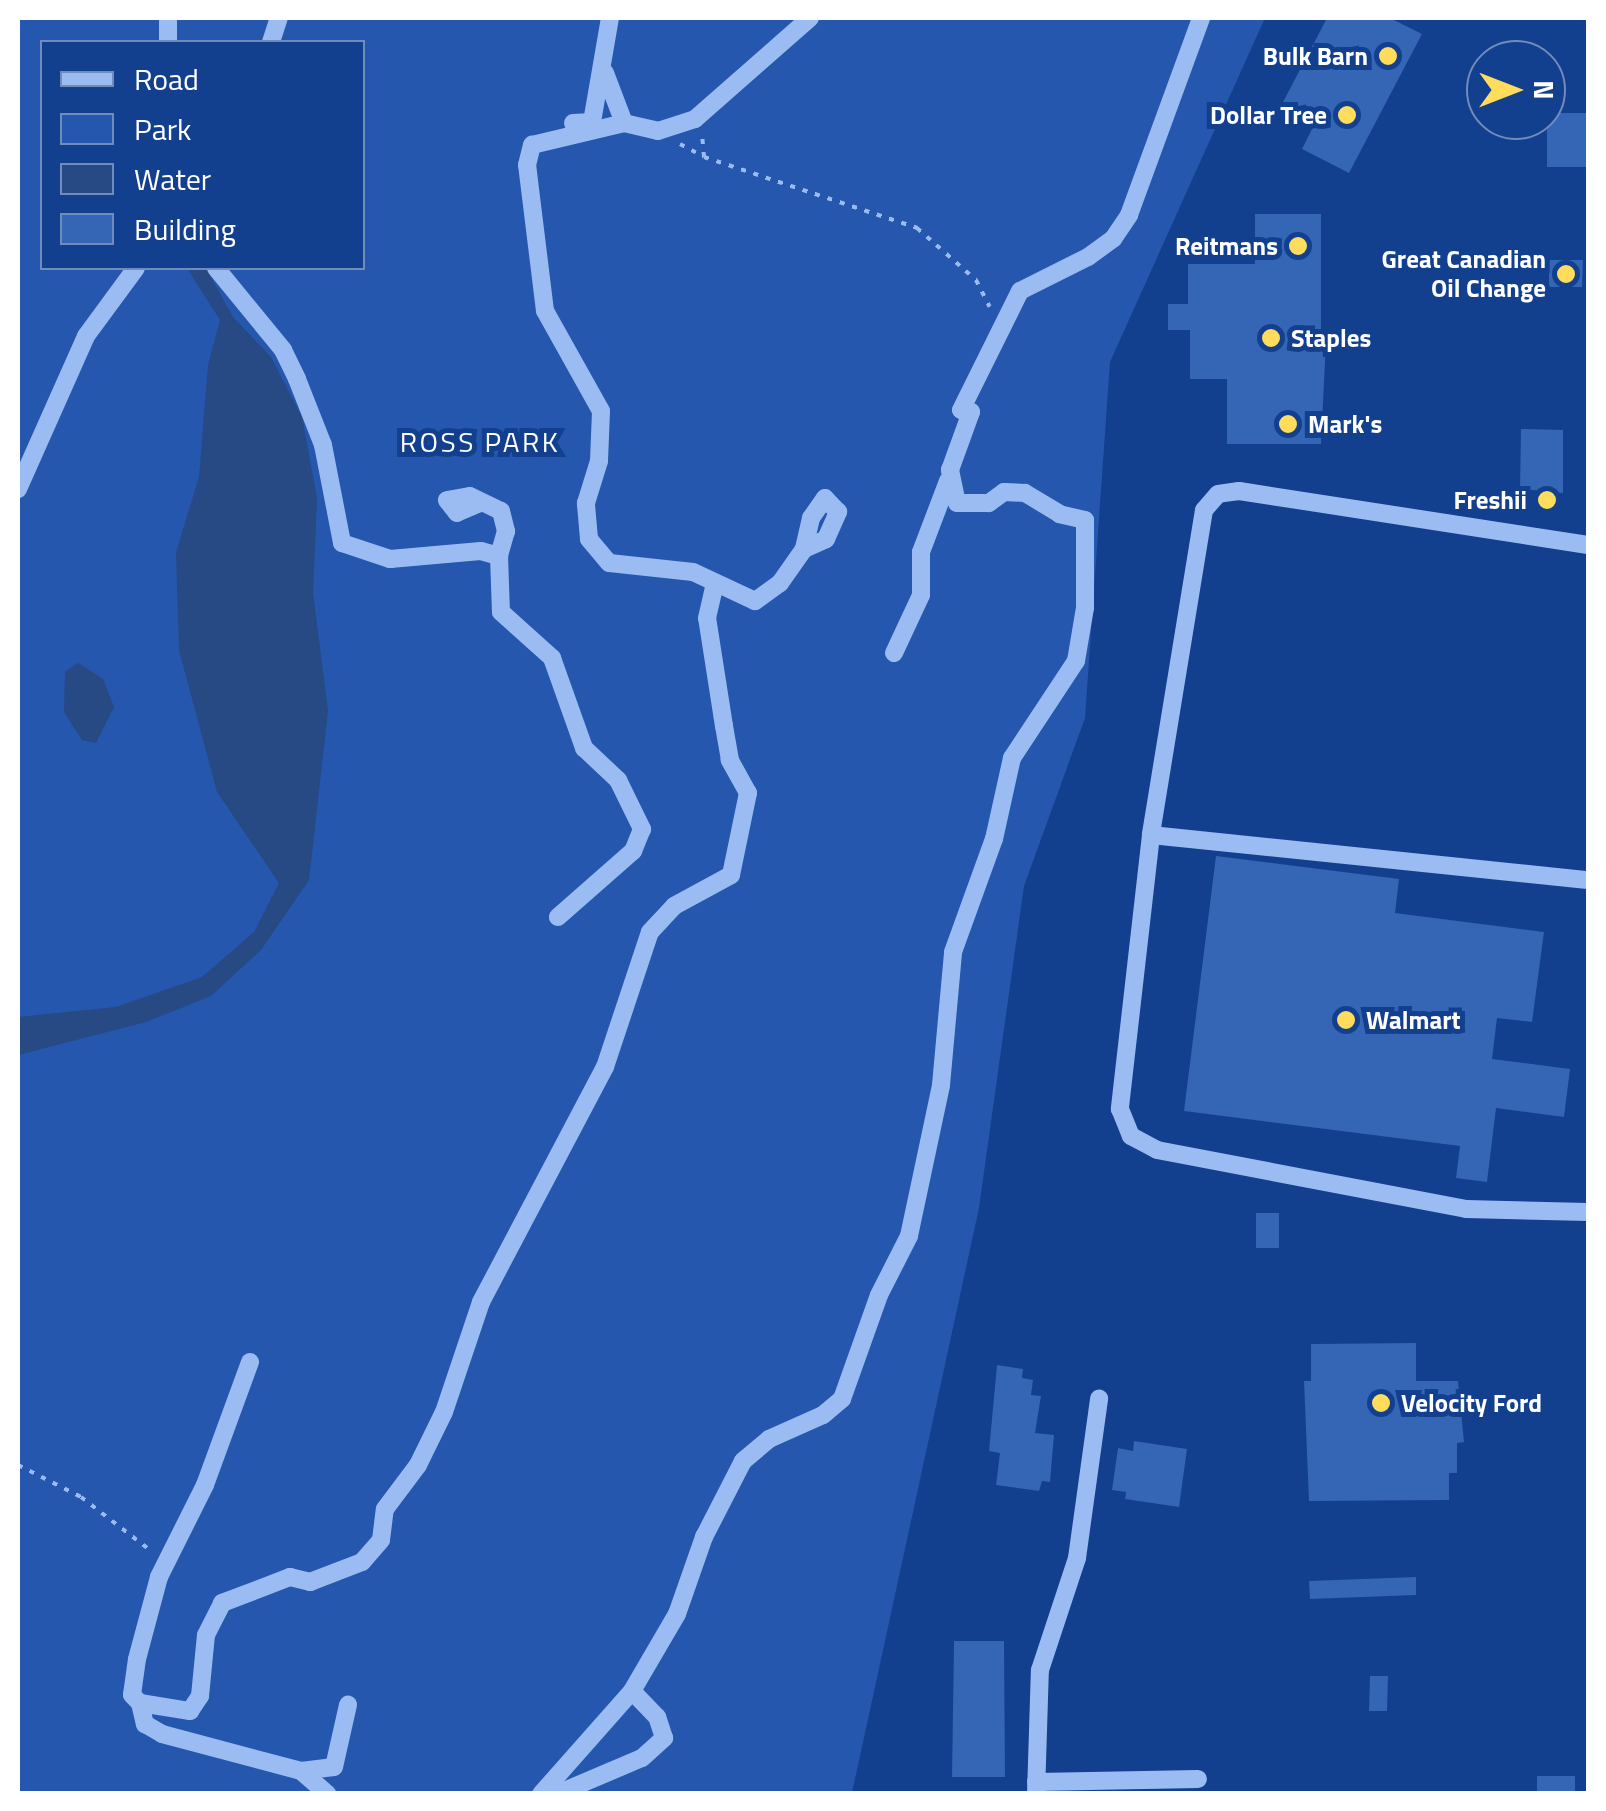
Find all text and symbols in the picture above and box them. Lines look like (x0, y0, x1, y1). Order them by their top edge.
legend (40, 40, 365, 270)
north arrow (1466, 40, 1566, 140)
place label: Bulk Barn (1263, 41, 1368, 71)
marker: Bulk Barn (1377, 45, 1399, 67)
text: Road (134, 56, 199, 102)
text: N (1523, 80, 1566, 100)
place label: Dollar Tree (1210, 100, 1327, 130)
marker: Dollar Tree (1336, 104, 1358, 126)
text: Park (134, 106, 191, 152)
text: Water (134, 156, 211, 202)
text: Building (134, 206, 236, 252)
place label: Reitmans (1175, 231, 1278, 261)
marker: Reitmans (1287, 235, 1309, 257)
place label: Great Canadian Oil Change (1382, 245, 1546, 304)
marker: Great Canadian Oil Change (1555, 263, 1577, 285)
place label: Staples (1291, 323, 1371, 353)
marker: Staples (1260, 327, 1282, 349)
place label: Mark's (1308, 409, 1382, 439)
marker: Mark's (1277, 413, 1299, 435)
district label: ROSS PARK (400, 425, 560, 459)
place label: Freshii (1454, 485, 1527, 515)
marker: Freshii (1536, 489, 1558, 511)
place label: Walmart (1366, 1005, 1461, 1035)
marker: Walmart (1335, 1009, 1357, 1031)
place label: Velocity Ford (1401, 1388, 1542, 1418)
marker: Velocity Ford (1370, 1392, 1392, 1414)

